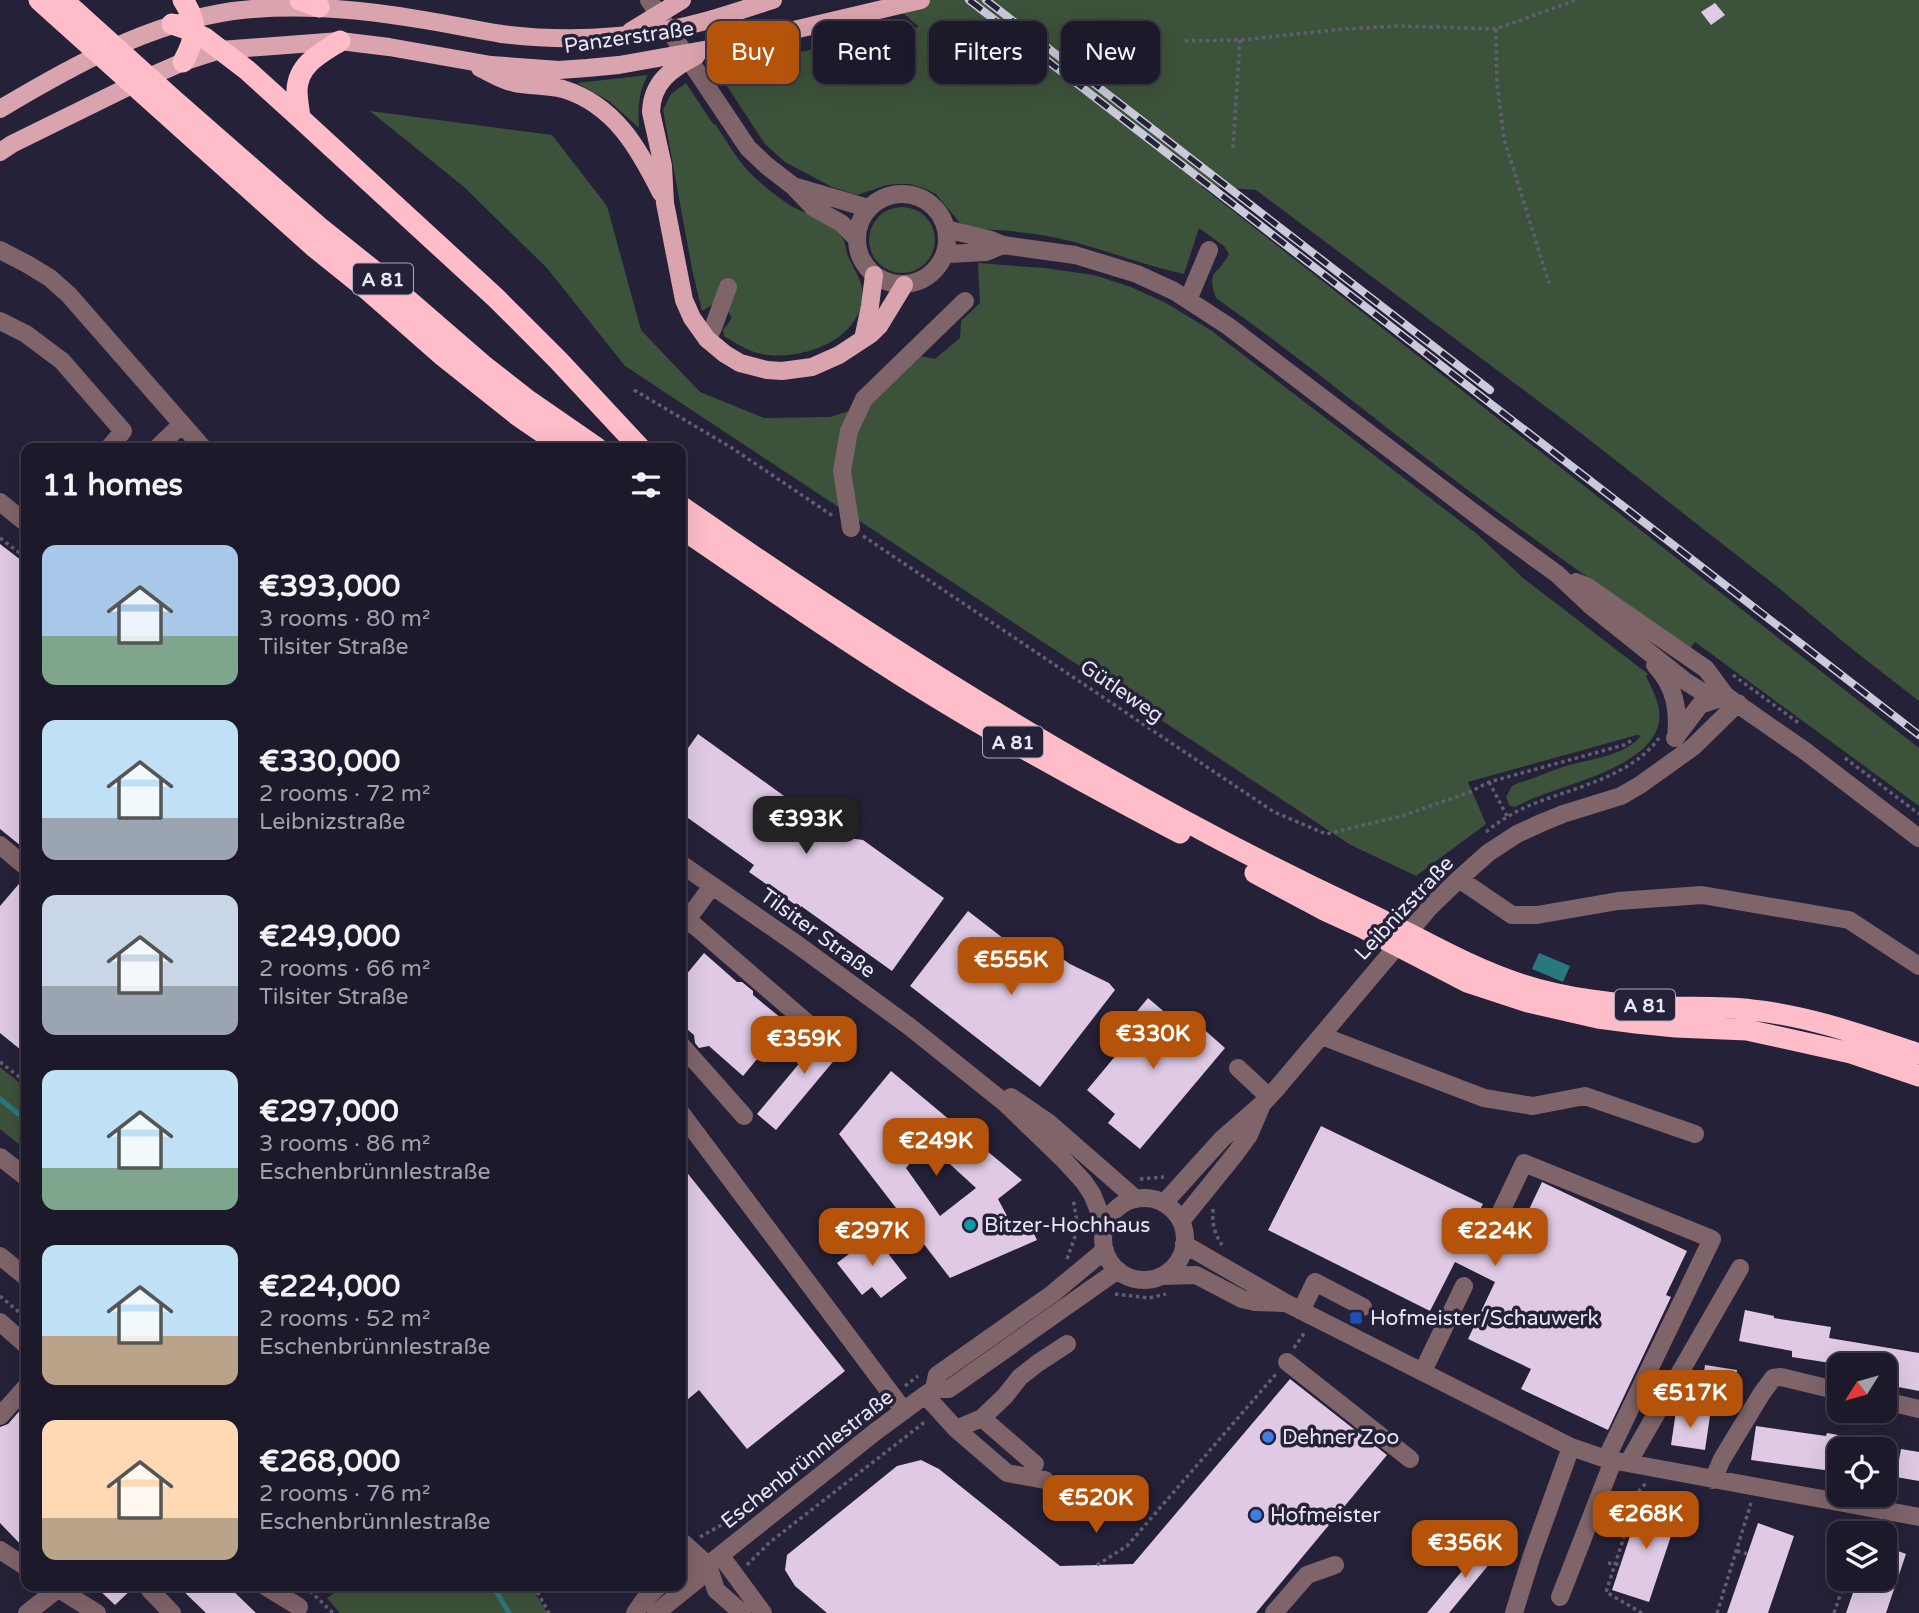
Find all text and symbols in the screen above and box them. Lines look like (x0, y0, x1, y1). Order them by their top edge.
street label: Panzerstraße (562, 16, 696, 59)
chip: Buy (707, 21, 799, 84)
chip: Rent (813, 21, 915, 84)
chip: Filters (929, 21, 1047, 84)
chip: New (1061, 21, 1160, 84)
road number: A 81 (353, 264, 413, 294)
icon: filters (627, 466, 665, 504)
text: 11 homes (42, 467, 183, 504)
text: €393,000 (259, 568, 400, 605)
icon: home (98, 573, 182, 657)
text: 3 rooms · 80 m² (259, 605, 430, 633)
text: Tilsiter Straße (259, 633, 409, 661)
street label: Gütleweg (1075, 654, 1168, 728)
road number: A 81 (983, 726, 1043, 758)
text: €330,000 (259, 743, 400, 780)
icon: home (98, 748, 182, 832)
text: 2 rooms · 72 m² (259, 780, 430, 808)
pin: €393K (757, 796, 855, 856)
text: €393K (769, 805, 843, 833)
text: Leibnizstraße (259, 808, 405, 836)
street label: Leibnizstraße (1350, 851, 1459, 966)
street label: Tilsiter Straße (755, 883, 880, 984)
text: €249,000 (259, 918, 400, 955)
icon: home (98, 923, 182, 1007)
pin: €555K (962, 937, 1060, 997)
text: €555K (974, 946, 1048, 974)
text: 2 rooms · 66 m² (259, 955, 430, 983)
text: Tilsiter Straße (259, 983, 409, 1011)
road number: A 81 (1615, 990, 1675, 1021)
pin: €330K (1104, 1012, 1202, 1071)
pin: €359K (755, 1016, 853, 1076)
text: €330K (1116, 1020, 1190, 1048)
text: €359K (767, 1025, 841, 1053)
text: €297,000 (259, 1093, 399, 1130)
icon: home (98, 1098, 182, 1182)
pin: €249K (887, 1118, 985, 1178)
text: €249K (899, 1127, 973, 1155)
text: 3 rooms · 86 m² (259, 1130, 430, 1158)
text: Eschenbrünnlestraße (259, 1158, 490, 1186)
pin: €297K (823, 1208, 921, 1268)
pin: €224K (1446, 1208, 1544, 1268)
place label: Bitzer-Hochhaus (984, 1213, 1150, 1238)
text: €297K (835, 1217, 909, 1245)
marker: Bitzer-Hochhaus (962, 1217, 978, 1233)
text: €224K (1458, 1217, 1532, 1245)
text: €224,000 (259, 1268, 400, 1305)
icon: home (98, 1273, 182, 1357)
text: 2 rooms · 52 m² (259, 1305, 430, 1333)
place label: Hofmeister/Schauwerk (1370, 1306, 1599, 1331)
marker: Hofmeister/Schauwerk (1348, 1310, 1364, 1326)
text: Eschenbrünnlestraße (259, 1333, 490, 1361)
north arrow (1827, 1353, 1897, 1423)
map controls (1827, 1353, 1897, 1591)
pin: €517K (1641, 1370, 1739, 1430)
text: €517K (1653, 1379, 1727, 1407)
street label: Eschenbrünnlestraße (716, 1384, 898, 1534)
place label: Dehner Zoo (1282, 1425, 1399, 1450)
marker: Dehner Zoo (1260, 1429, 1276, 1445)
button: locate (1827, 1437, 1897, 1507)
text: €268,000 (259, 1443, 400, 1480)
icon: home (98, 1448, 182, 1532)
pin: €520K (1047, 1476, 1145, 1535)
text: 2 rooms · 76 m² (259, 1480, 430, 1508)
text: €520K (1059, 1484, 1133, 1512)
pin: €268K (1597, 1492, 1695, 1551)
text: €268K (1609, 1500, 1683, 1528)
place label: Hofmeister (1270, 1503, 1380, 1528)
marker: Hofmeister (1248, 1507, 1264, 1523)
text: Eschenbrünnlestraße (259, 1508, 490, 1536)
pin: €356K (1416, 1520, 1514, 1580)
button: layers (1827, 1521, 1897, 1591)
text: €356K (1428, 1529, 1502, 1557)

